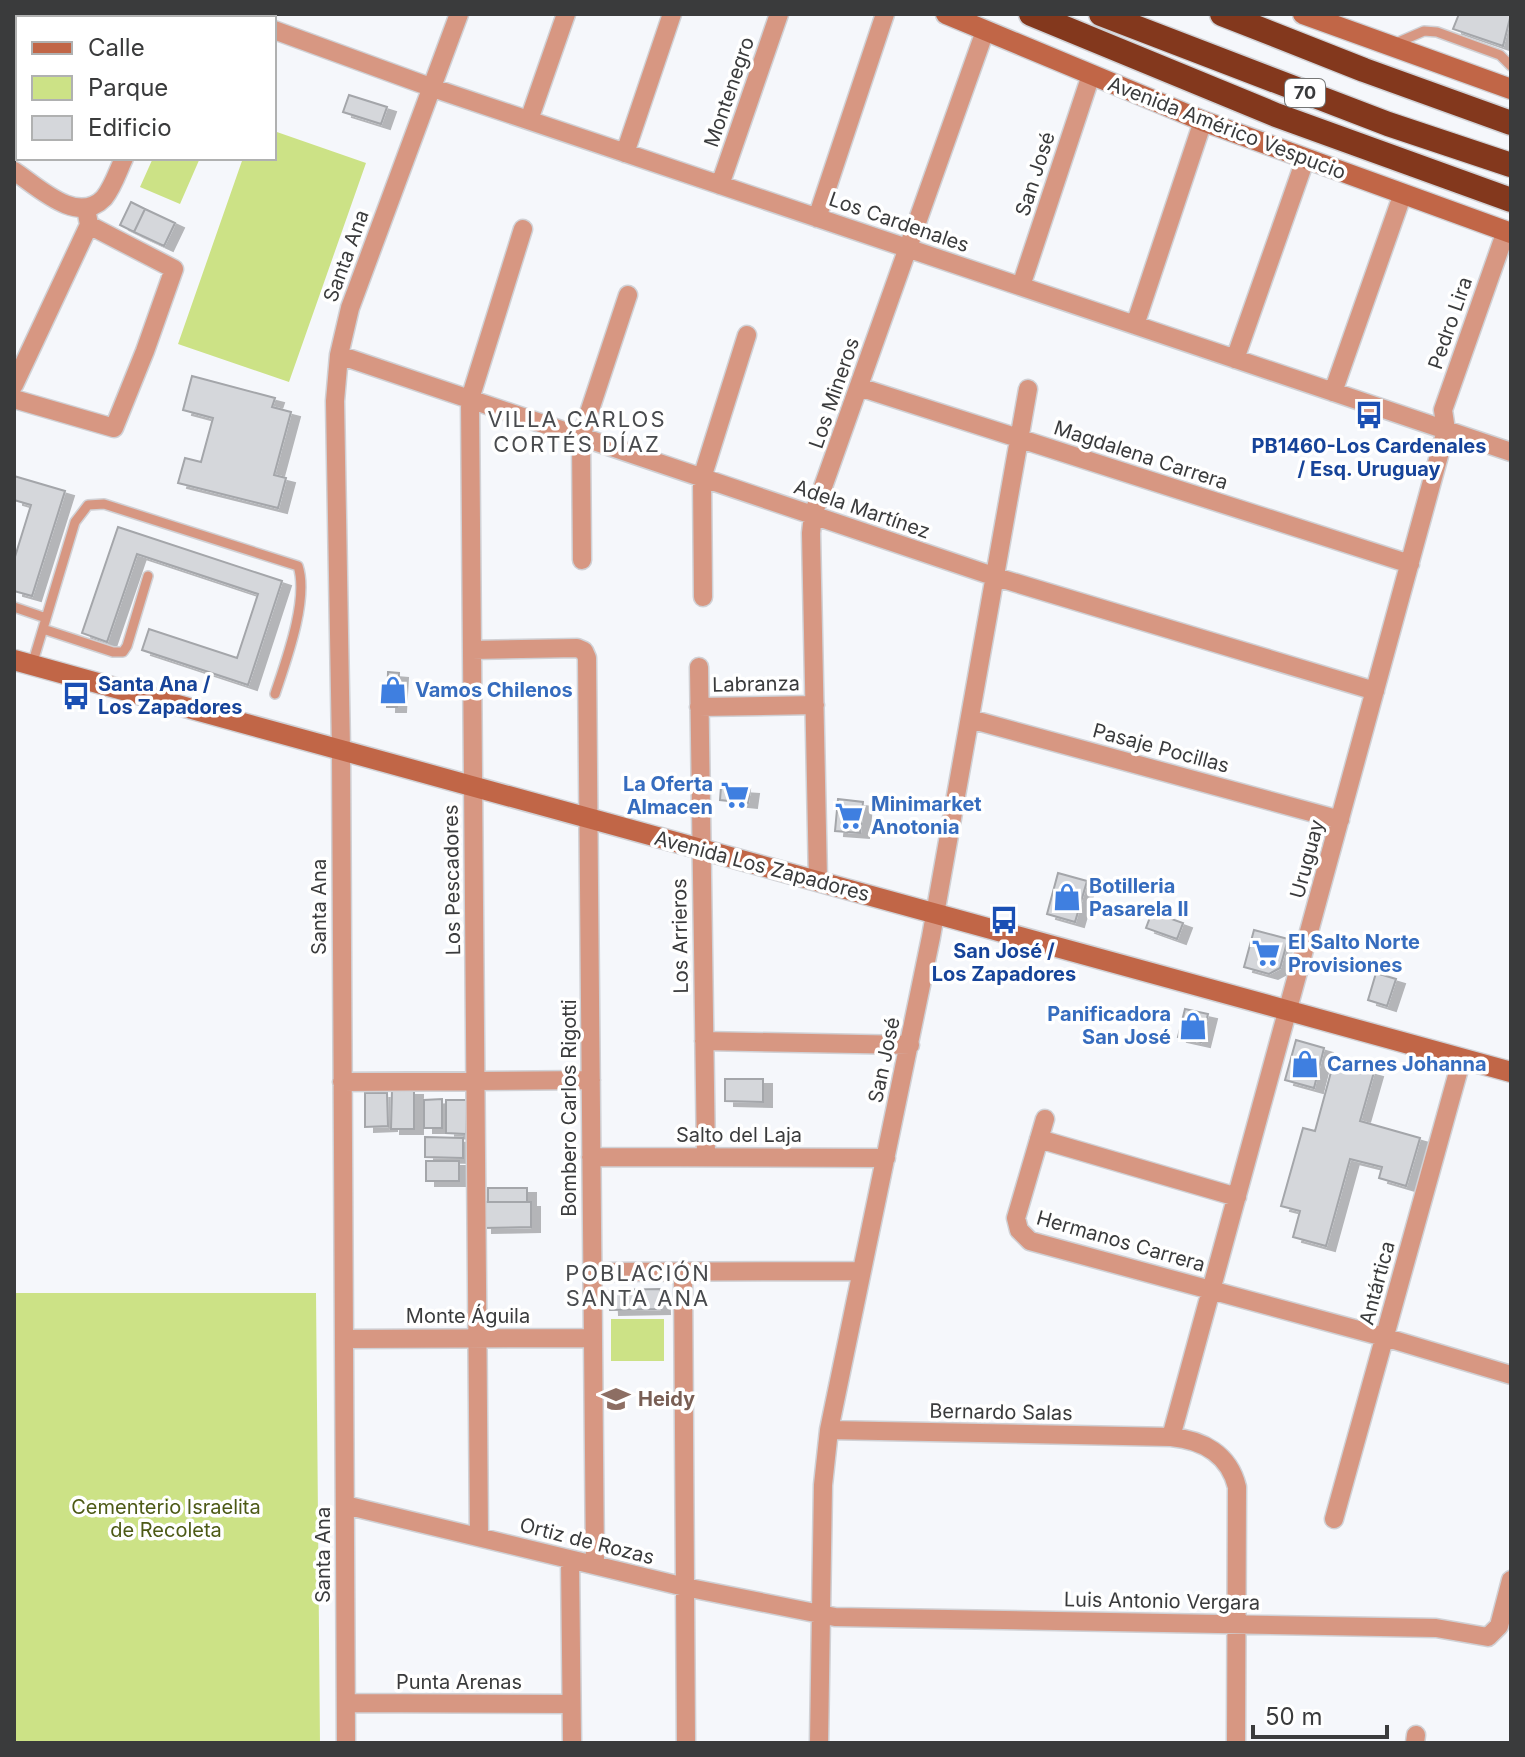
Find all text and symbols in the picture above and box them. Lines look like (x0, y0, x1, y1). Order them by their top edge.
legend (16, 16, 276, 160)
text: Calle (88, 33, 145, 62)
street label: Montenegro (699, 34, 759, 150)
street label: Avenida Américo Vespucio (1105, 72, 1349, 184)
text: Parque (88, 73, 168, 102)
road number: 70 (1285, 79, 1325, 107)
text: Edificio (88, 113, 172, 142)
street label: San José (1010, 129, 1060, 219)
street label: Los Cardenales (826, 187, 972, 257)
street label: Santa Ana (318, 207, 374, 305)
street label: Pedro Lira (1423, 274, 1477, 372)
street label: Los Mineros (804, 334, 864, 452)
bus stop icon: PB1460-Los Cardenales / Esq. Uruguay (1354, 400, 1384, 430)
district label: VILLA CARLOS CORTÉS DÍAZ (487, 406, 667, 457)
street label: Magdalena Carrera (1051, 416, 1231, 494)
place label: PB1460-Los Cardenales / Esq. Uruguay (1252, 434, 1486, 481)
street label: Adela Martínez (791, 475, 933, 543)
street label: Labranza (712, 671, 800, 697)
place label: Santa Ana / Los Zapadores (98, 672, 242, 719)
shop icon: Vamos Chilenos (378, 675, 408, 705)
place label: Vamos Chilenos (415, 678, 573, 702)
bus stop icon: Santa Ana / Los Zapadores (61, 681, 91, 711)
street label: Pasaje Pocillas (1090, 718, 1232, 778)
place label: La Oferta Almacen (623, 772, 713, 819)
supermarket icon: La Oferta Almacen (720, 780, 750, 810)
place label: Minimarket Anotonia (871, 792, 982, 839)
supermarket icon: Minimarket Anotonia (834, 801, 864, 831)
street label: Los Pescadores (439, 804, 465, 956)
street label: Uruguay (1285, 817, 1329, 901)
street label: Avenida Los Zapadores (652, 826, 872, 906)
street label: Santa Ana (307, 859, 331, 955)
place label: Botilleria Pasarela II (1089, 874, 1189, 921)
street label: Los Arrieros (667, 878, 693, 994)
shop icon: Botilleria Pasarela II (1052, 882, 1082, 912)
bus stop icon: San José / Los Zapadores (989, 905, 1019, 935)
place label: El Salto Norte Provisiones (1288, 930, 1420, 977)
supermarket icon: El Salto Norte Provisiones (1251, 938, 1281, 968)
place label: San José / Los Zapadores (932, 939, 1076, 986)
street label: Bombero Carlos Rigotti (557, 999, 581, 1217)
place label: Panificadora San José (1047, 1002, 1171, 1049)
shop icon: Panificadora San José (1178, 1011, 1208, 1041)
street label: San José (863, 1015, 905, 1105)
shop icon: Carnes Johanna (1290, 1049, 1320, 1079)
place label: Carnes Johanna (1327, 1052, 1487, 1076)
street label: Salto del Laja (676, 1123, 802, 1147)
street label: Hermanos Carrera (1034, 1205, 1208, 1277)
street label: Antártica (1354, 1239, 1400, 1327)
district label: POBLACIÓN SANTA ANA (565, 1260, 711, 1311)
street label: Monte Águila (406, 1303, 530, 1328)
school or university icon: Heidy (601, 1384, 631, 1414)
place label: Heidy (638, 1387, 695, 1411)
street label: Bernardo Salas (929, 1399, 1073, 1425)
park label: Cementerio Israelita de Recoleta (71, 1495, 261, 1542)
street label: Santa Ana (311, 1507, 335, 1603)
street label: Ortiz de Rozas (517, 1513, 657, 1569)
street label: Luis Antonio Vergara (1064, 1587, 1260, 1615)
street label: Punta Arenas (396, 1670, 522, 1694)
scale bar (1253, 1689, 1387, 1739)
text: 50 m (1265, 1702, 1323, 1731)

